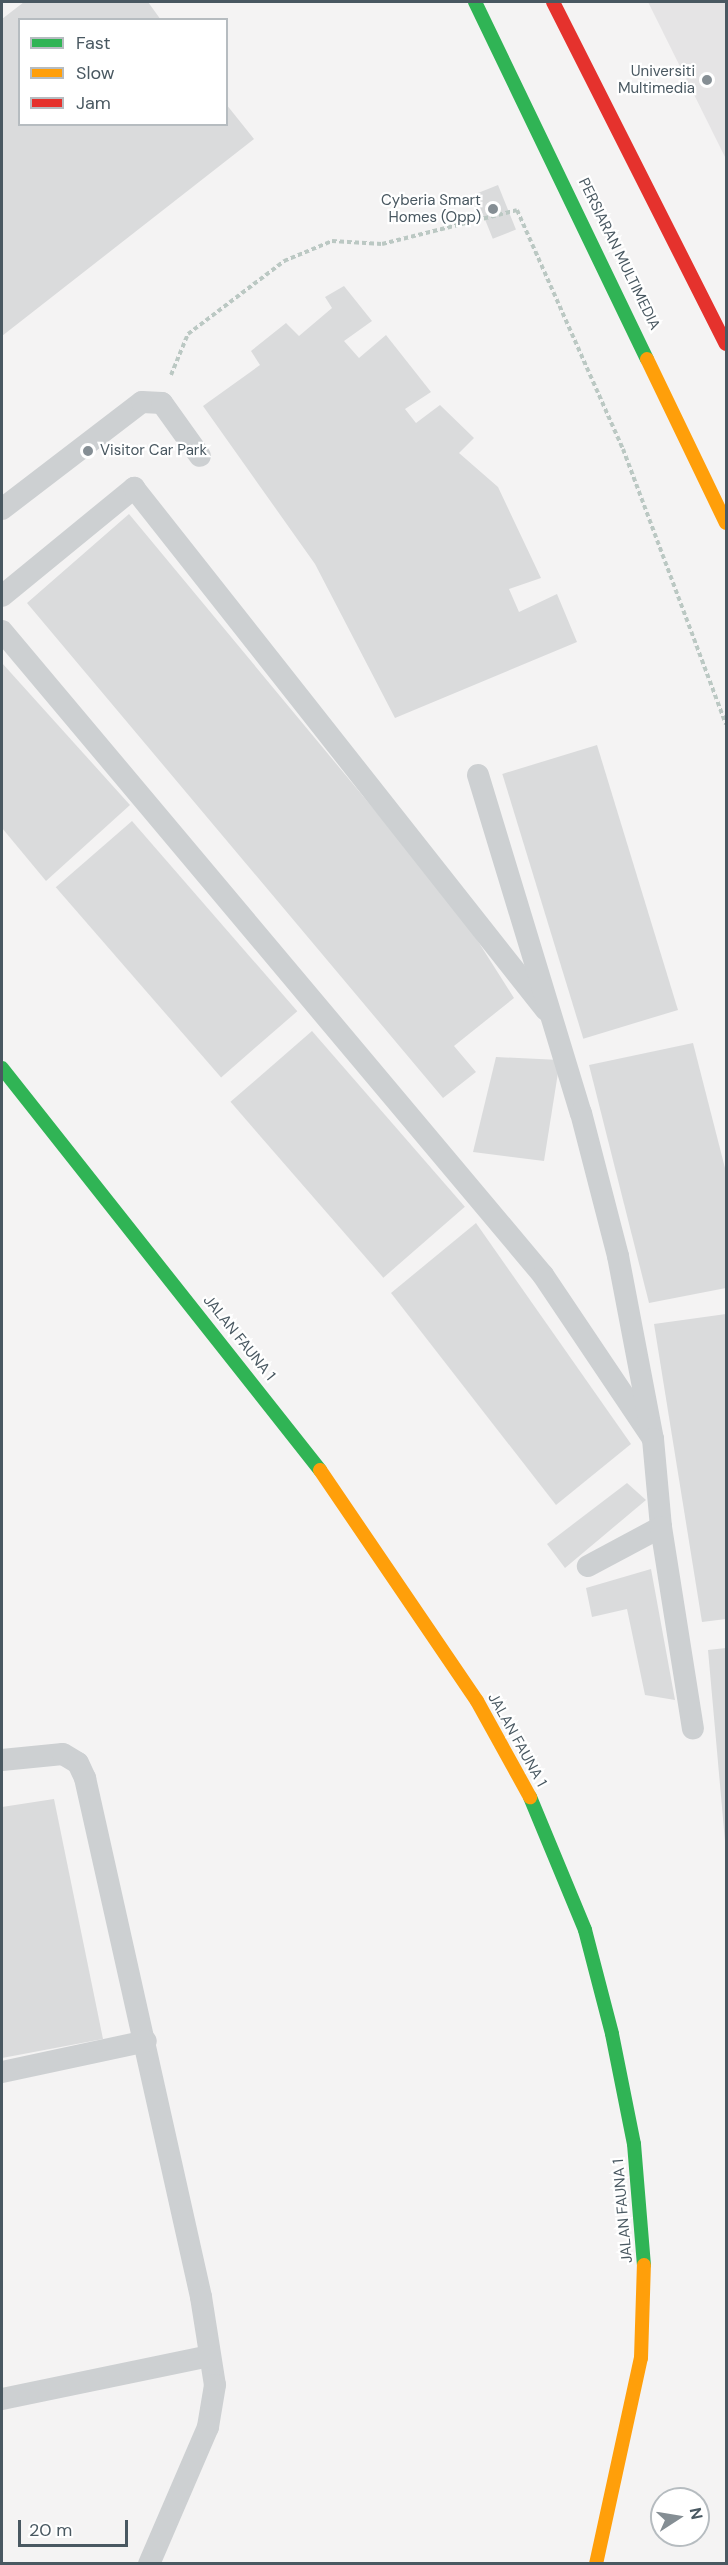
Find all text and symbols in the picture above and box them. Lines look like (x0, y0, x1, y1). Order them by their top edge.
legend (18, 18, 228, 126)
text: Fast (76, 31, 111, 55)
text: Slow (76, 61, 115, 85)
place label: Universiti Multimedia (618, 62, 695, 97)
marker: Universiti Multimedia (700, 73, 714, 87)
text: Jam (76, 91, 111, 115)
street label: PERSIARAN MULTIMEDIA (574, 175, 664, 333)
place label: Cyberia Smart Homes (Opp) (381, 191, 481, 226)
marker: Cyberia Smart Homes (Opp) (486, 202, 500, 216)
place label: Visitor Car Park (100, 442, 207, 460)
marker: Visitor Car Park (81, 444, 95, 458)
street label: JALAN FAUNA 1 (199, 1292, 279, 1384)
street label: JALAN FAUNA 1 (484, 1690, 550, 1790)
street label: JALAN FAUNA 1 (609, 2158, 637, 2264)
north arrow (650, 2487, 710, 2547)
text: N (685, 2506, 708, 2521)
scale bar (21, 2508, 130, 2546)
text: 20 m (29, 2518, 72, 2542)

